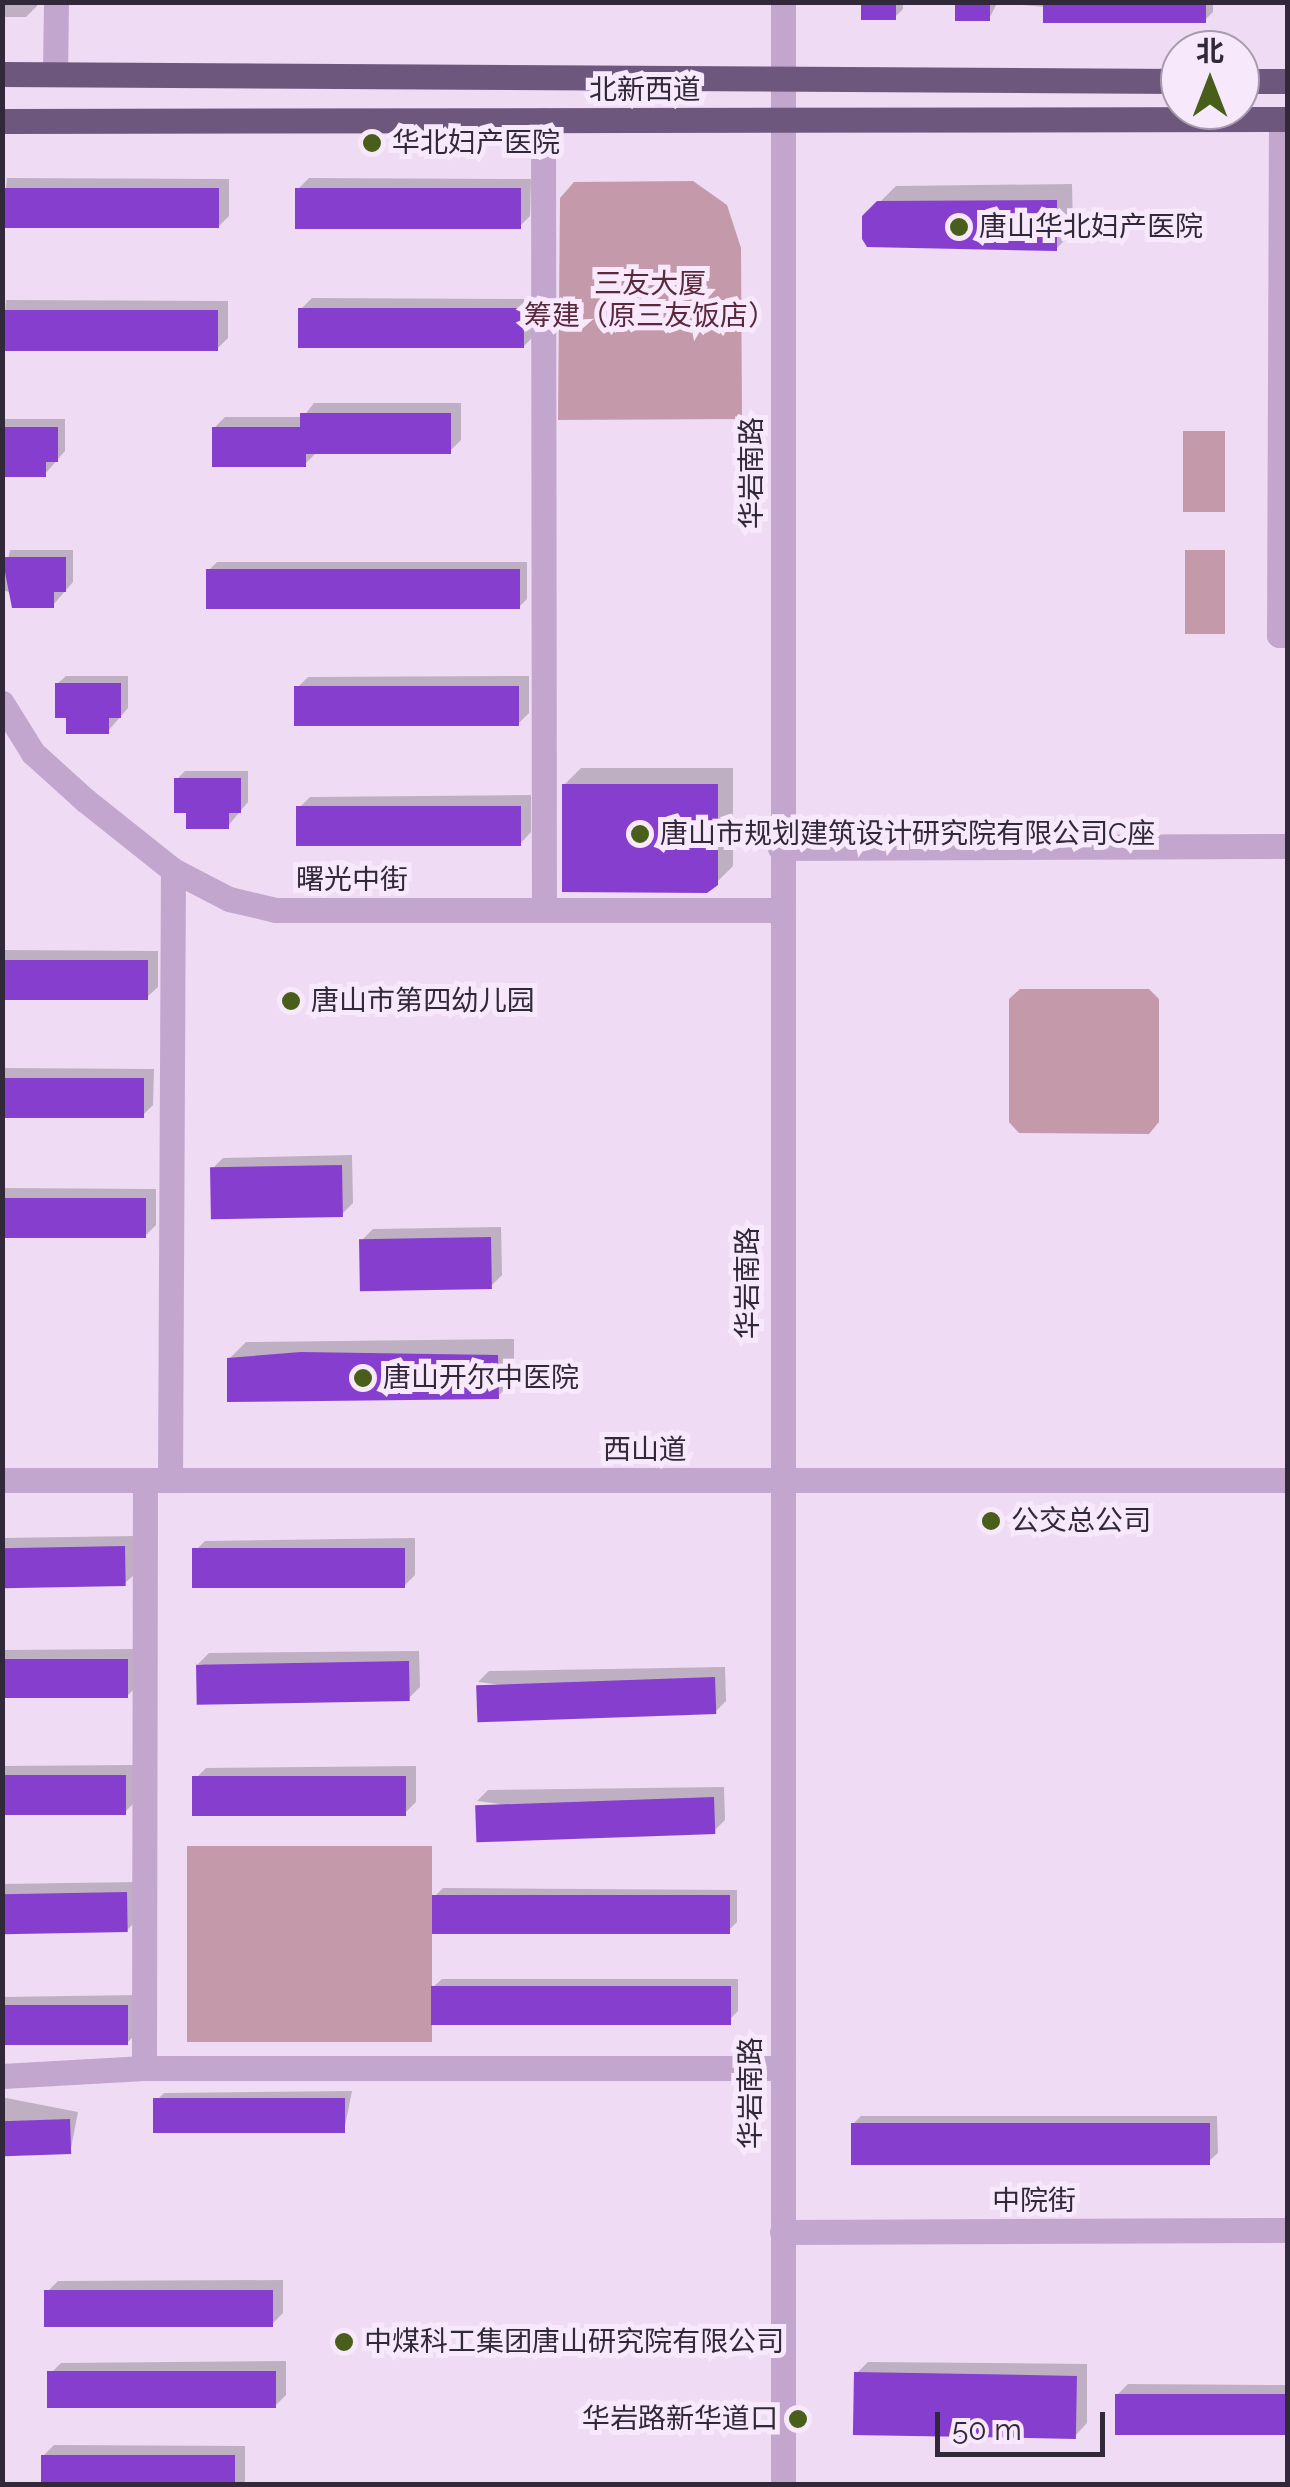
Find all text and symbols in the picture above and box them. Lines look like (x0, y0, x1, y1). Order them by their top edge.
north arrow (1160, 30, 1260, 130)
text: 北 (1196, 35, 1224, 68)
street label: 北新西道 (589, 73, 701, 107)
place label: 华北妇产医院 (392, 126, 560, 160)
marker: 华北妇产医院 (361, 132, 383, 154)
place label: 唐山华北妇产医院 (979, 210, 1203, 244)
marker: 唐山华北妇产医院 (948, 216, 970, 238)
park label: 三友大厦 筹建（原三友饭店） (524, 267, 776, 333)
street label: 华岩南路 (735, 417, 769, 529)
place label: 唐山市规划建筑设计研究院有限公司C座 (660, 817, 1155, 851)
marker: 唐山市规划建筑设计研究院有限公司C座 (629, 823, 651, 845)
street label: 曙光中街 (296, 863, 408, 897)
place label: 唐山市第四幼儿园 (311, 984, 535, 1018)
marker: 唐山市第四幼儿园 (280, 990, 302, 1012)
street label: 华岩南路 (731, 1227, 765, 1339)
place label: 唐山开尔中医院 (383, 1361, 579, 1395)
marker: 唐山开尔中医院 (352, 1367, 374, 1389)
street label: 西山道 (603, 1433, 687, 1467)
place label: 公交总公司 (1011, 1504, 1151, 1538)
marker: 公交总公司 (980, 1510, 1002, 1532)
street label: 华岩南路 (734, 2037, 768, 2149)
street label: 中院街 (992, 2184, 1076, 2218)
place label: 中煤科工集团唐山研究院有限公司 (364, 2325, 784, 2359)
marker: 中煤科工集团唐山研究院有限公司 (333, 2331, 355, 2353)
scale bar (940, 2392, 1110, 2454)
place label: 华岩路新华道口 (582, 2402, 778, 2436)
marker: 华岩路新华道口 (787, 2408, 809, 2430)
text: 50 m (952, 2412, 1022, 2447)

